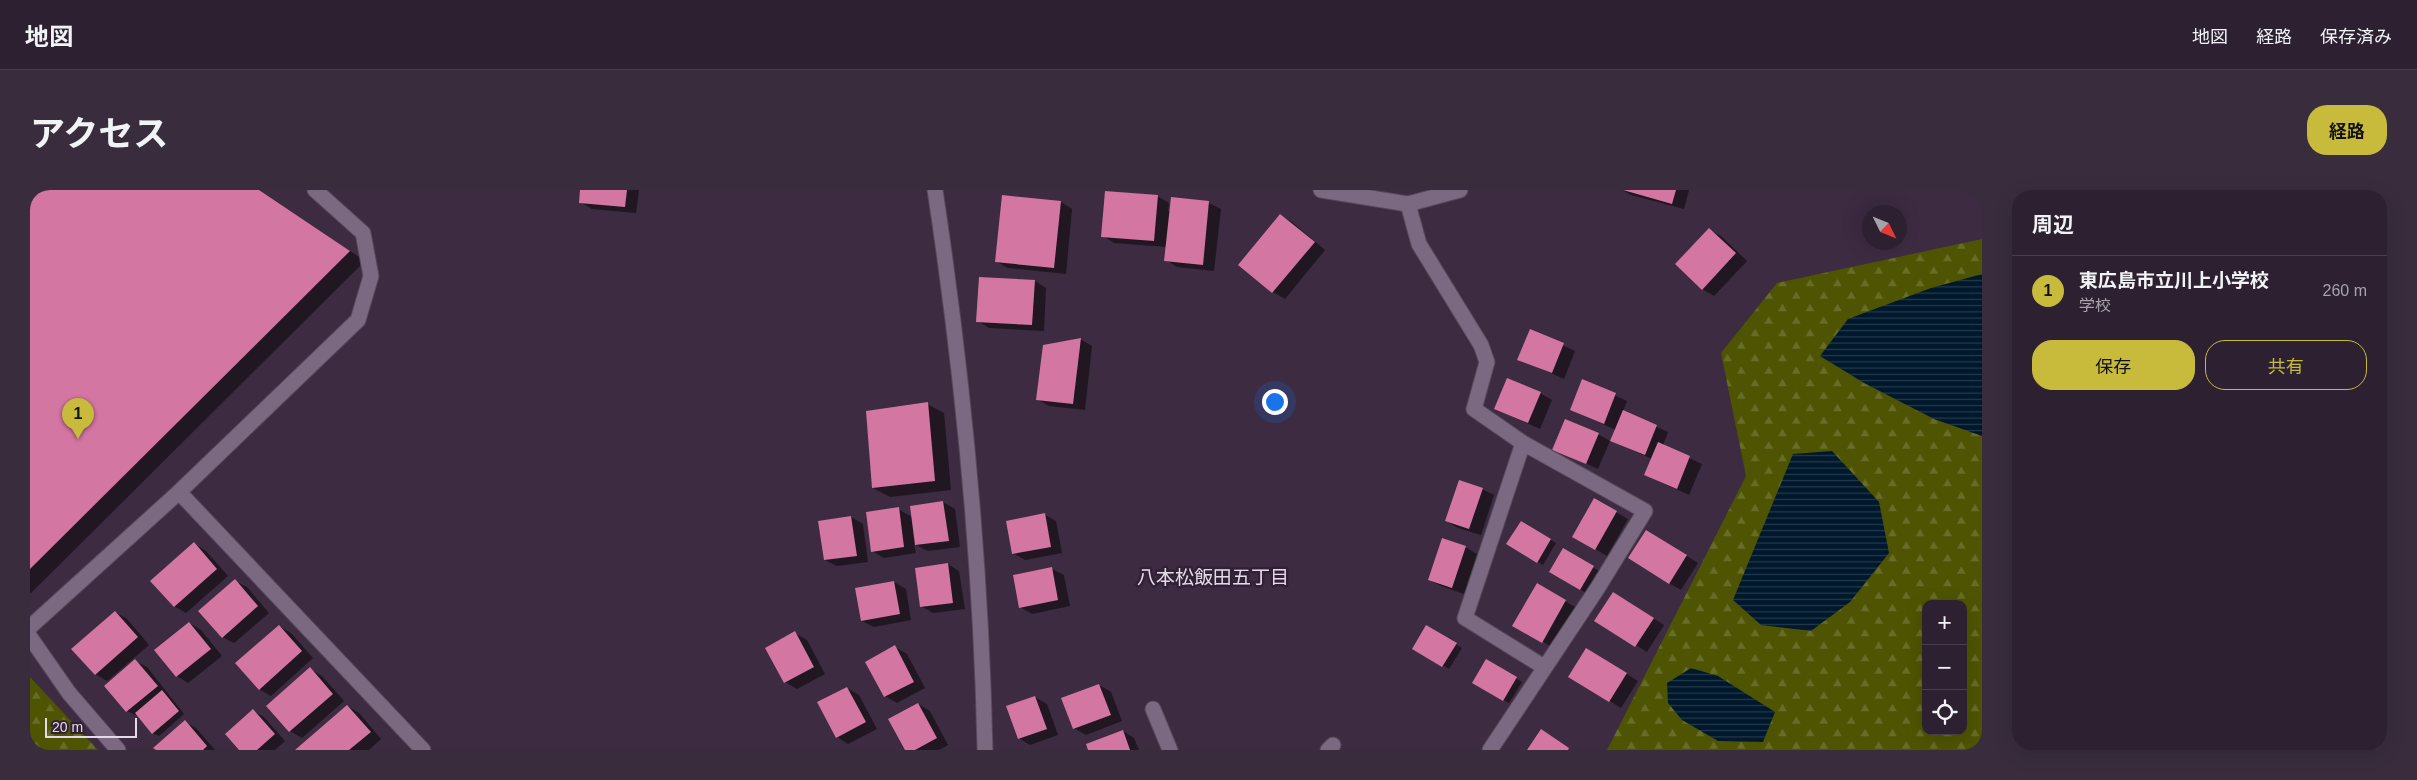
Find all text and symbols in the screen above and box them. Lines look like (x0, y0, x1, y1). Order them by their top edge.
text: 地図 (25, 23, 73, 50)
text: 地図 (2192, 27, 2228, 47)
text: 経路 (2256, 27, 2292, 47)
text: 保存済み (2320, 27, 2392, 47)
button: 経路 (2307, 105, 2387, 155)
text: アクセス (30, 114, 168, 153)
north arrow (1862, 205, 1907, 250)
text: 周辺 (2032, 213, 2074, 236)
text: 東広島市立川上小学校 (2079, 270, 2269, 291)
text: 1 (2044, 282, 2052, 299)
text: 260 m (2323, 282, 2367, 299)
text: 学校 (2079, 297, 2111, 314)
button: 保存 (2032, 340, 2195, 390)
button: 共有 (2205, 340, 2367, 390)
your location (1262, 389, 1288, 415)
pin: 1 (62, 398, 94, 439)
district label: 八本松飯田五丁目 (1137, 567, 1289, 588)
map controls (1922, 600, 1967, 735)
button: + (1922, 600, 1967, 645)
button: − (1922, 645, 1967, 690)
button: locate (1922, 690, 1967, 735)
scale bar (45, 715, 138, 738)
text: 20 m (52, 719, 83, 735)

